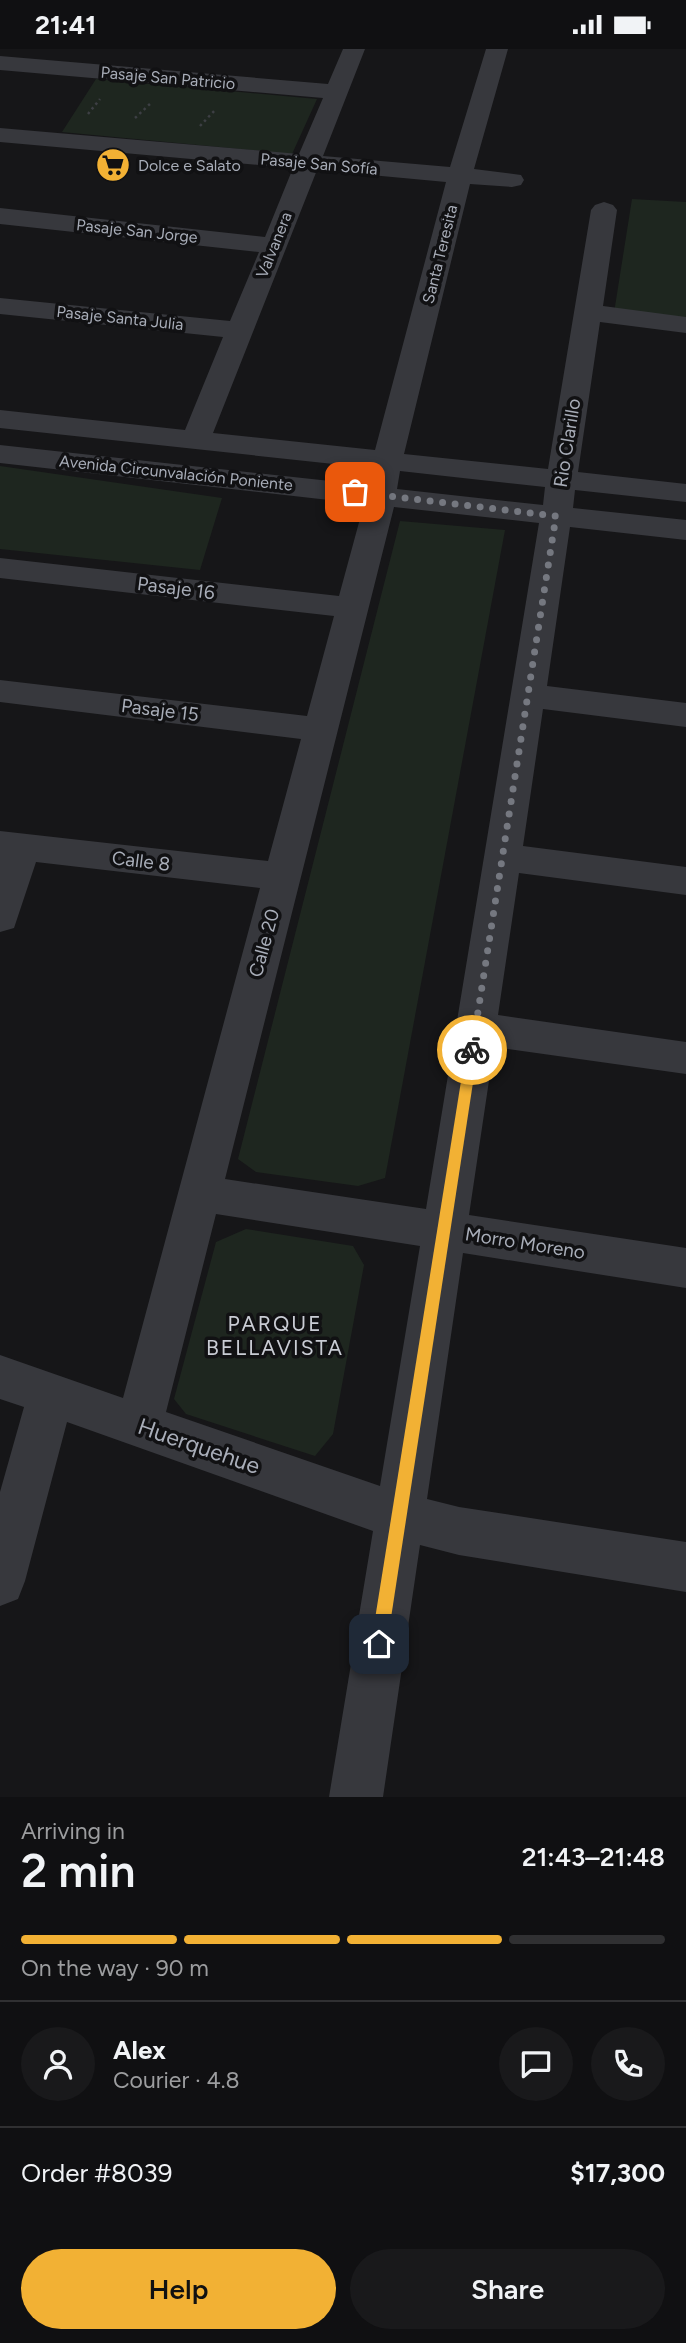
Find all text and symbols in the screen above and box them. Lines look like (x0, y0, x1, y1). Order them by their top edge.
text: 21:41 (35, 9, 96, 41)
street label: Pasaje San Patricio (100, 63, 236, 93)
supermarket icon: Dolce e Salato (94, 146, 132, 184)
street label: Pasaje San Sofía (260, 149, 378, 179)
place label: Dolce e Salato (138, 156, 241, 175)
street label: Santa Teresita (419, 203, 461, 305)
street label: Valvanera (252, 209, 296, 281)
street label: Pasaje San Jorge (75, 215, 199, 247)
street label: Pasaje Santa Julia (56, 302, 184, 334)
street label: Rio Clarillo (549, 397, 585, 489)
street label: Avenida Circunvalación Poniente (58, 451, 294, 495)
pin (325, 462, 385, 522)
icon: bag (336, 473, 374, 511)
street label: Pasaje 16 (136, 572, 216, 604)
street label: Pasaje 15 (120, 694, 200, 726)
street label: Calle 8 (111, 846, 171, 876)
street label: Calle 20 (244, 906, 284, 980)
courier (437, 1015, 507, 1085)
icon: bike (453, 1031, 491, 1069)
street label: Morro Moreno (463, 1222, 587, 1264)
district label: PARQUE BELLAVISTA (206, 1311, 344, 1360)
street label: Huerquehue (134, 1412, 264, 1480)
pin (349, 1614, 409, 1674)
icon: home (360, 1625, 398, 1663)
text: Arriving in (21, 1817, 125, 1845)
text: 21:43–21:48 (522, 1841, 665, 1873)
text: 2 min (21, 1843, 136, 1899)
text: On the way · 90 m (21, 1954, 209, 1982)
button: person (21, 2027, 95, 2101)
button: chat (499, 2027, 573, 2101)
button: phone (591, 2027, 665, 2101)
text: Alex (113, 2034, 166, 2066)
text: Courier · 4.8 (113, 2066, 240, 2094)
text: Order #8039 (21, 2157, 172, 2189)
text: $17,300 (570, 2157, 665, 2189)
button: Help (21, 2249, 336, 2329)
button: Share (350, 2249, 665, 2329)

